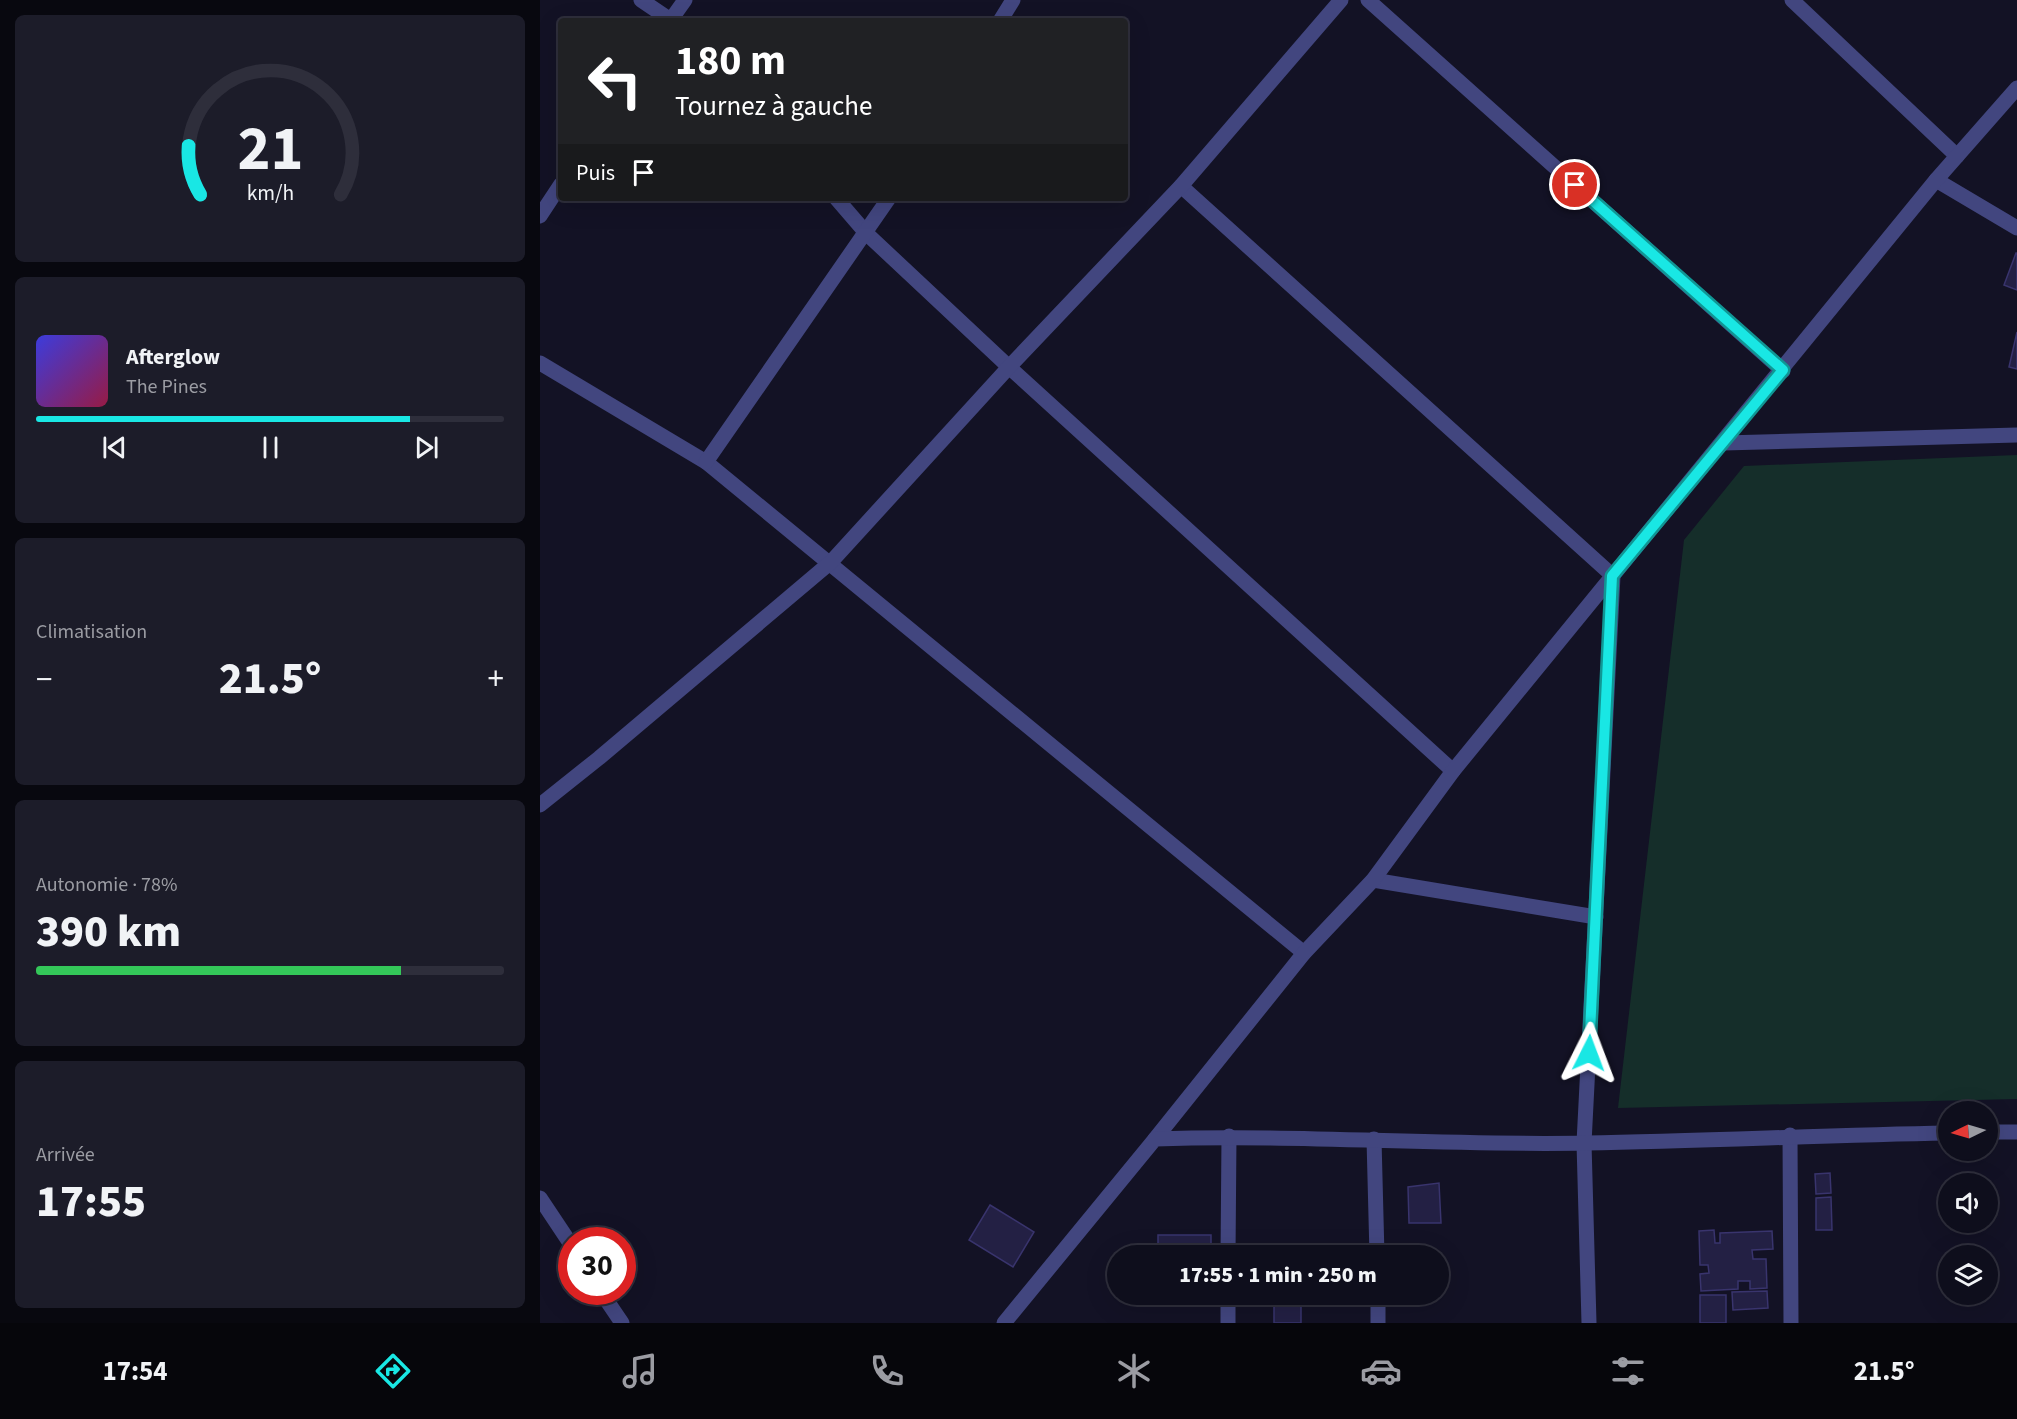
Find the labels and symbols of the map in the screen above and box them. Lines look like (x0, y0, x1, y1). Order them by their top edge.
pin (1549, 159, 1600, 210)
position arrow (1557, 1021, 1621, 1085)
north arrow (1938, 1101, 1998, 1161)
speed limit sign: 30 (558, 1227, 636, 1305)

